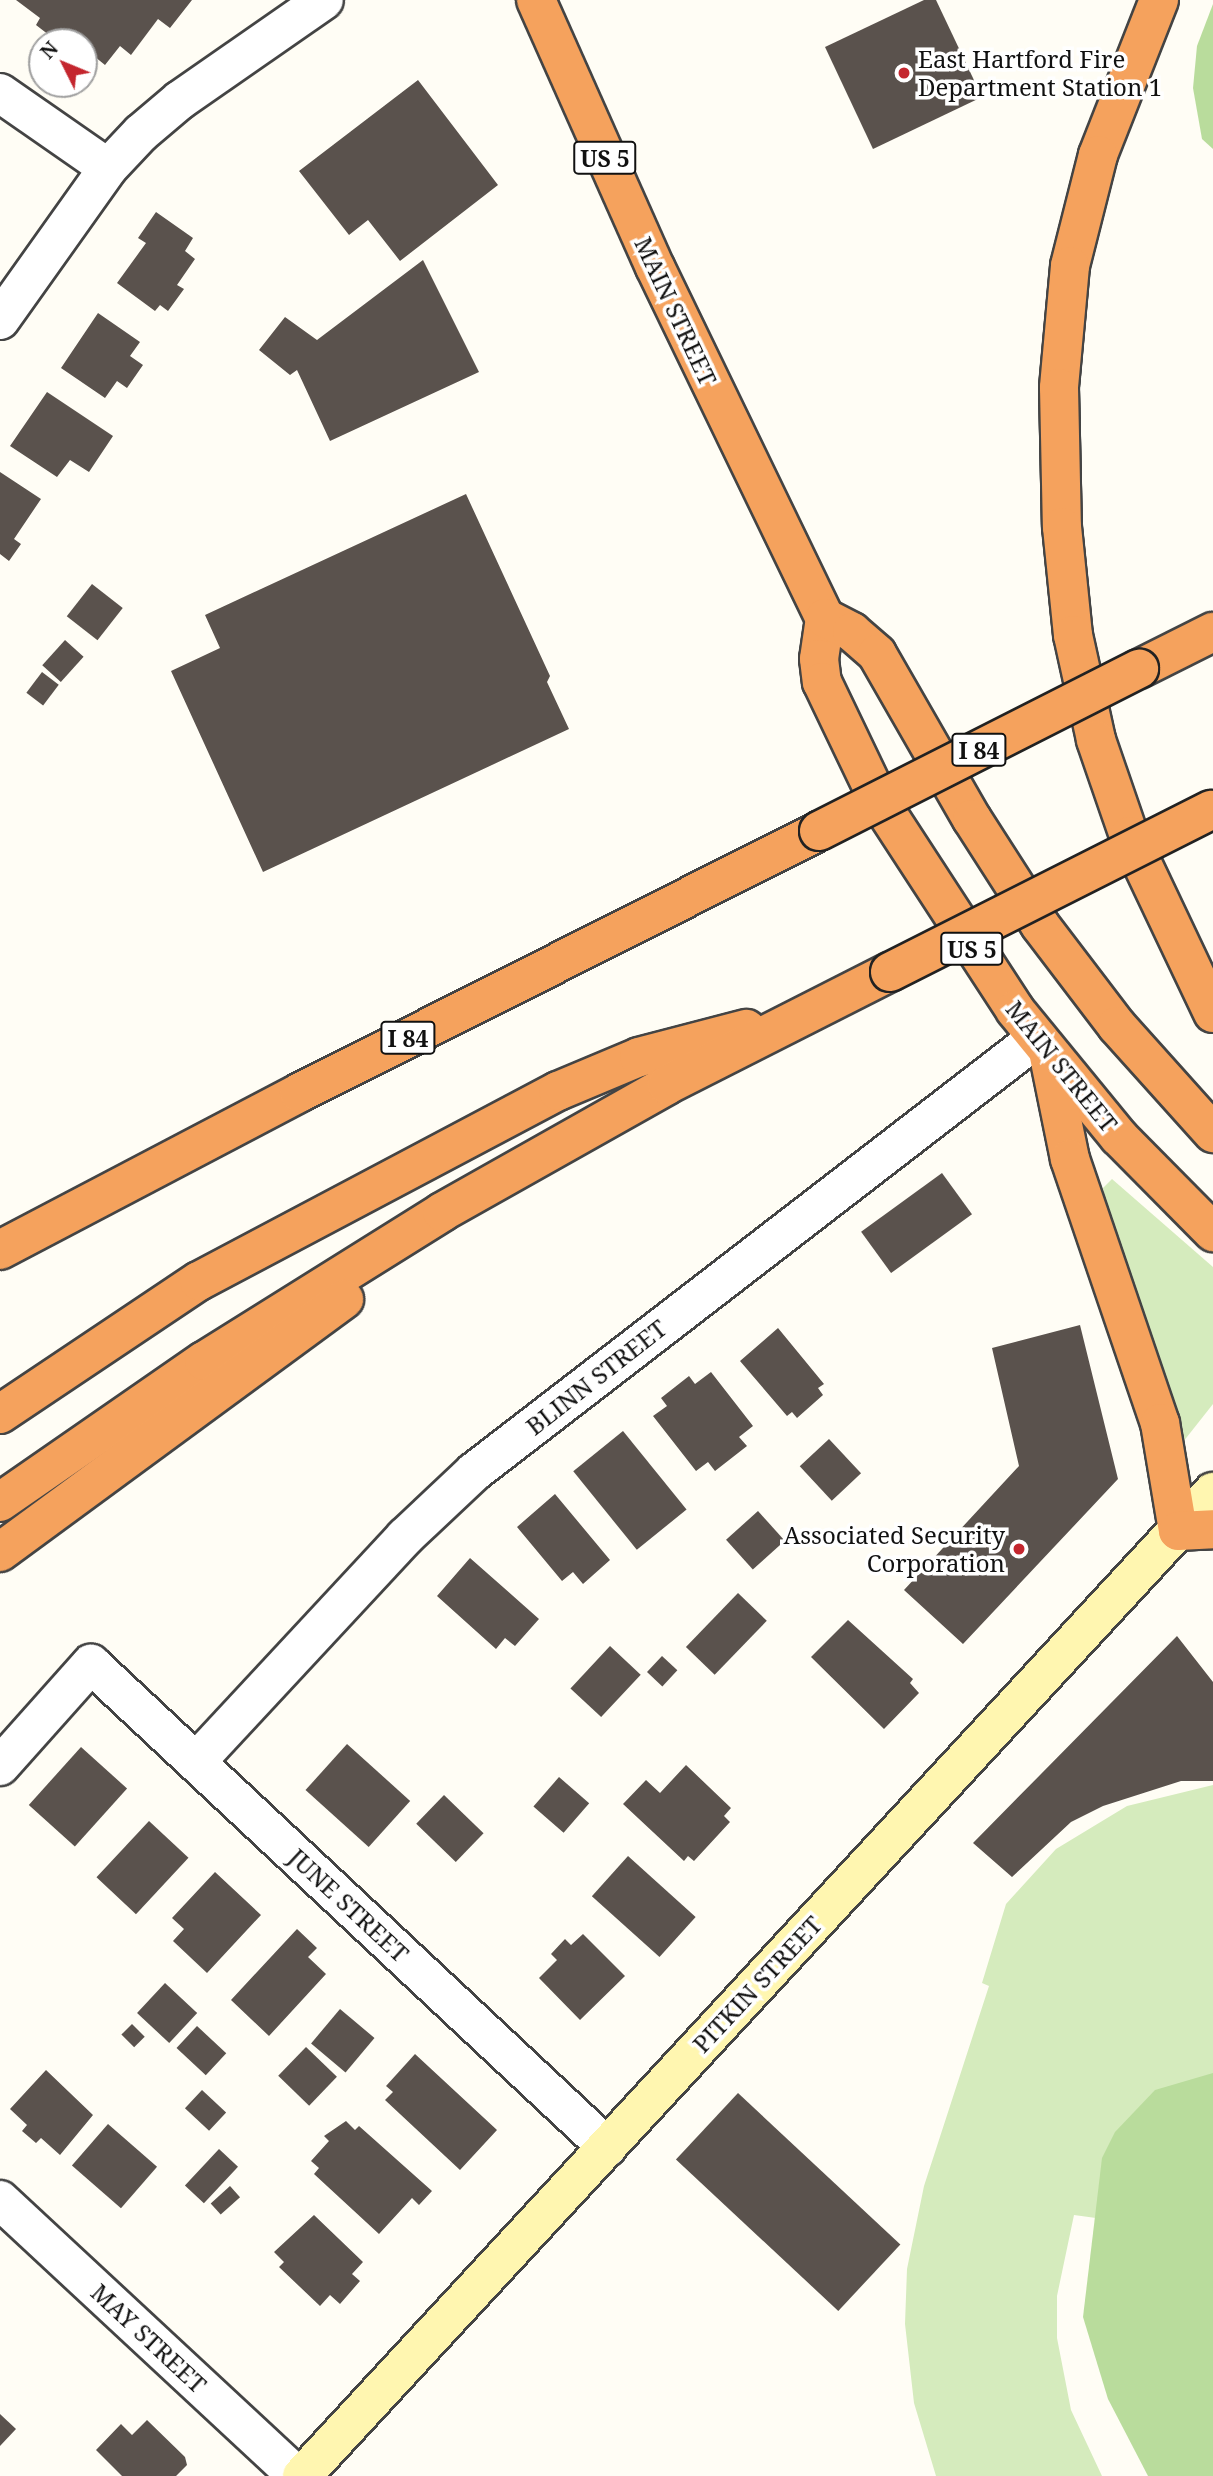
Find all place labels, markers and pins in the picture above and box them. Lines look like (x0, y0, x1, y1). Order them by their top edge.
place label: East Hartford Fire Department Station 1 (918, 45, 1162, 101)
marker: East Hartford Fire Department Station 1 (896, 65, 912, 81)
place label: Associated Security Corporation (783, 1521, 1005, 1577)
marker: Associated Security Corporation (1011, 1541, 1027, 1557)

